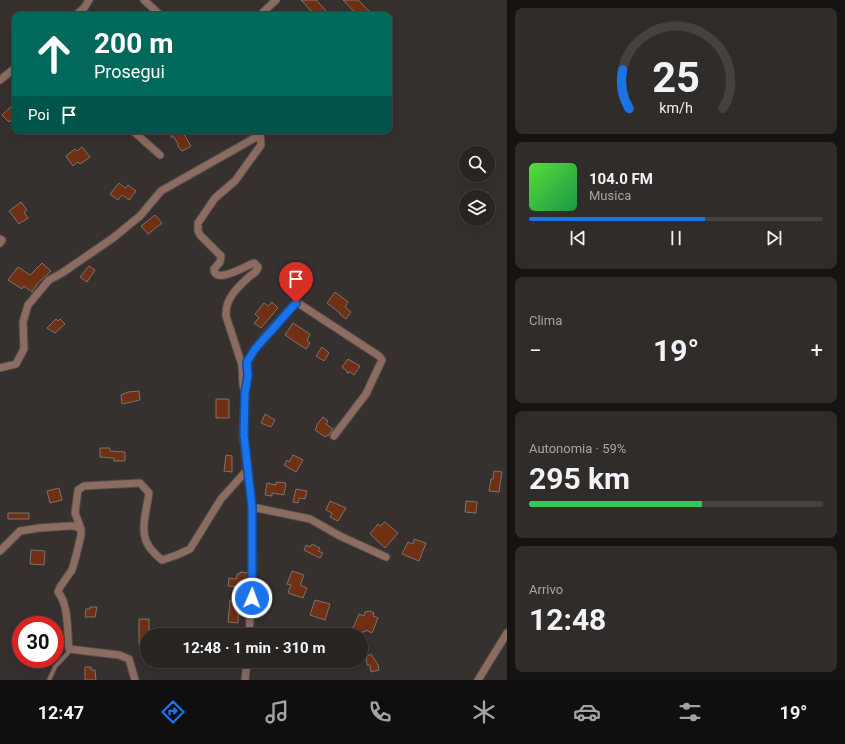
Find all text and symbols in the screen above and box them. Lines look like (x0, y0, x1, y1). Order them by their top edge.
text: 200 m (94, 27, 173, 60)
icon: ahead (28, 28, 80, 80)
text: 25 (652, 53, 700, 102)
text: Prosegui (94, 61, 165, 82)
text: km/h (659, 100, 693, 116)
icon: arrive (58, 104, 80, 126)
text: Poi (28, 106, 50, 124)
map controls (459, 146, 495, 226)
button: search (459, 146, 495, 182)
text: 104.0 FM (589, 170, 653, 188)
text: Musica (589, 188, 631, 203)
button: layers (459, 190, 495, 226)
icon: previous (567, 227, 589, 249)
icon: pause (665, 227, 687, 249)
icon: next (763, 227, 785, 249)
pin (279, 262, 313, 303)
icon: arrive (285, 268, 307, 290)
text: Clima (529, 313, 562, 328)
text: 19° (653, 333, 699, 368)
text: − (529, 338, 542, 363)
text: + (811, 338, 823, 363)
text: Autonomia · 59% (529, 441, 626, 456)
text: 295 km (529, 461, 630, 496)
position arrow (231, 577, 273, 619)
text: Arrivo (529, 582, 563, 597)
text: 12:48 (529, 602, 606, 637)
speed limit sign: 30 (12, 616, 64, 668)
text: 12:48 · 1 min · 310 m (183, 639, 325, 657)
icon: directions (159, 698, 187, 726)
icon: music (263, 698, 291, 726)
icon: phone (366, 698, 394, 726)
icon: climate (470, 698, 498, 726)
icon: car (573, 698, 601, 726)
icon: filters (676, 698, 704, 726)
text: 12:47 (38, 702, 84, 723)
text: 19° (780, 702, 807, 723)

